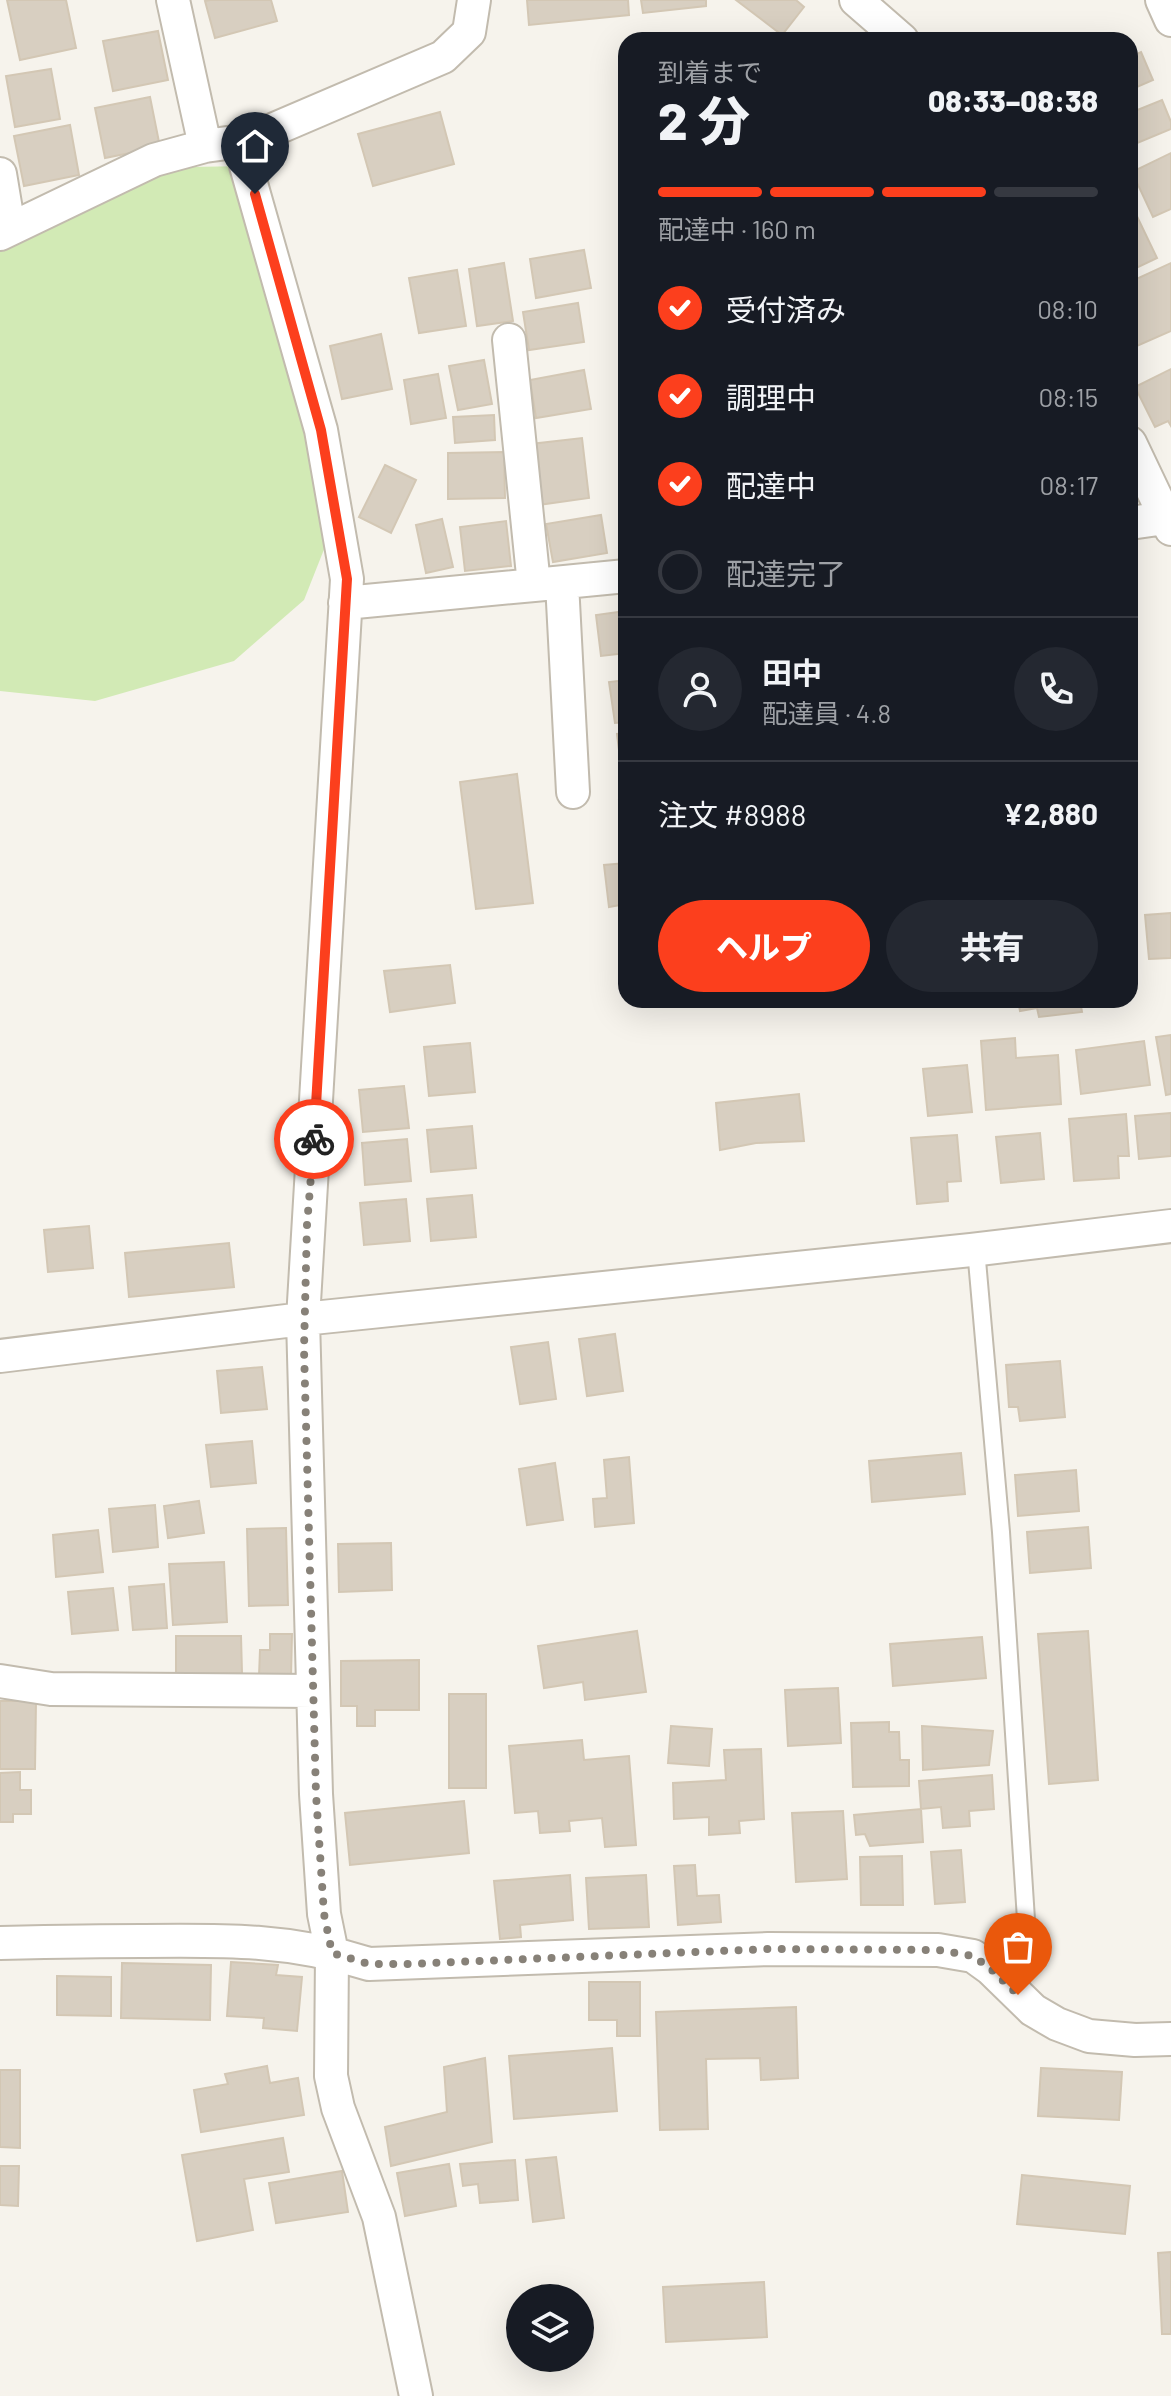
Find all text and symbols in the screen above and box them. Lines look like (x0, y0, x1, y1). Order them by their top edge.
text: 到着まで (658, 56, 762, 87)
text: 08:33–08:38 (928, 82, 1098, 118)
text: 2 分 (658, 88, 750, 150)
pin (221, 112, 289, 194)
icon: home (233, 124, 277, 168)
text: 配達中 · 160 m (658, 213, 816, 244)
icon: check (658, 286, 702, 330)
text: 受付済み (726, 291, 846, 327)
text: 08:10 (1037, 293, 1098, 324)
icon: check (658, 374, 702, 418)
text: 調理中 (726, 379, 816, 415)
text: 08:15 (1038, 381, 1098, 412)
icon: check (658, 462, 702, 506)
text: 配達中 (726, 467, 816, 503)
text: 08:17 (1040, 469, 1098, 500)
text: 配達完了 (726, 555, 846, 591)
button: person (658, 647, 742, 731)
button: phone (1014, 647, 1098, 731)
text: 田中 (762, 654, 822, 690)
text: 配達員 · 4.8 (762, 697, 891, 728)
text: ¥2,880 (1003, 795, 1098, 831)
text: 注文 #8988 (658, 796, 806, 832)
button: ヘルプ (658, 900, 870, 992)
button: 共有 (886, 900, 1098, 992)
courier (274, 1099, 354, 1179)
icon: bike (292, 1117, 336, 1161)
pin (984, 1913, 1052, 1995)
icon: bag (996, 1925, 1040, 1969)
map controls (506, 2284, 594, 2372)
button: layers (506, 2284, 594, 2372)

